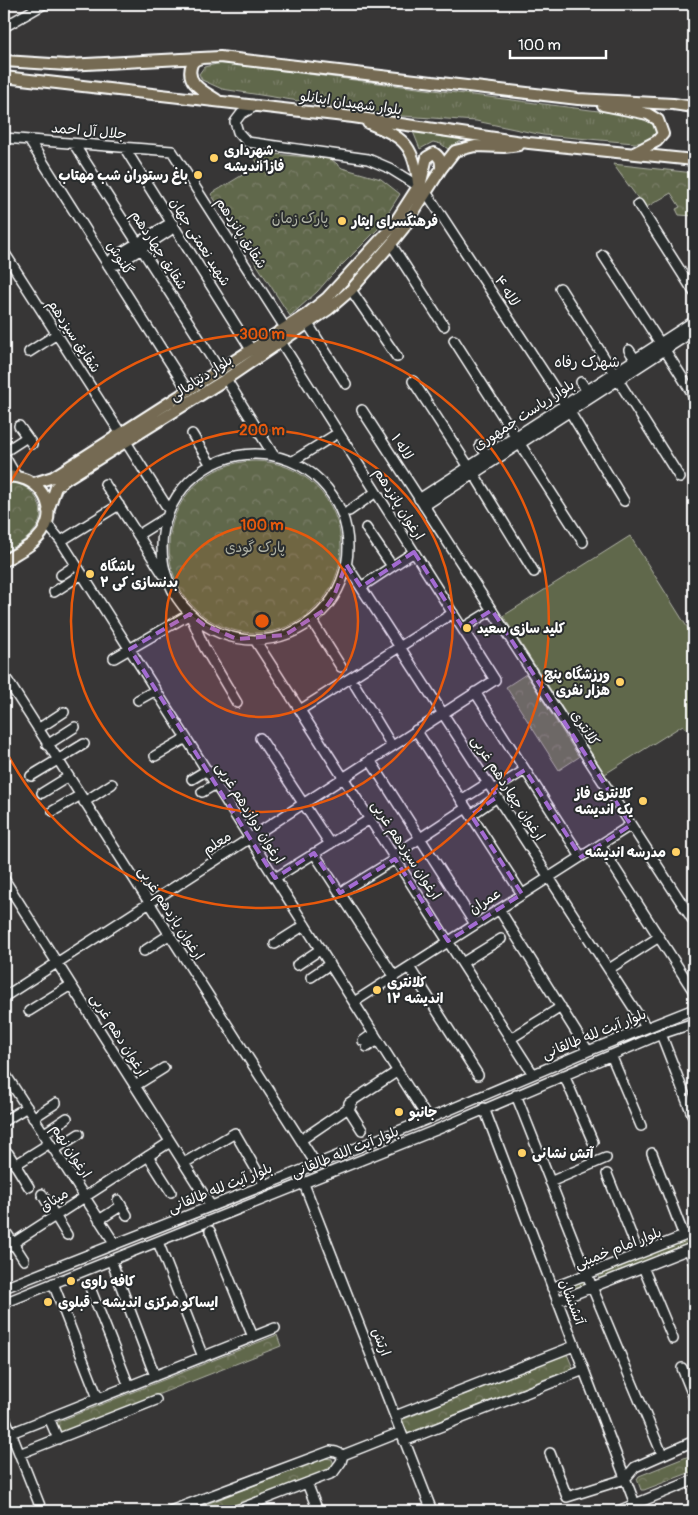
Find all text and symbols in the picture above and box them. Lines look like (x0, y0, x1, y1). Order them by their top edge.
scale bar (510, 28, 607, 60)
text: 100 m (518, 36, 561, 55)
street label: بلوار شهیدان اینانلو (298, 87, 403, 120)
street label: جلال آل احمد (50, 119, 128, 143)
place label: شهرداری فاز1اندیشه (224, 142, 284, 175)
marker: شهرداری فاز1اندیشه (208, 152, 220, 164)
place label: باغ رستوران شب مهتاب (59, 167, 188, 185)
marker: باغ رستوران شب مهتاب (192, 169, 204, 181)
street label: شقایق پانزدهم (210, 194, 270, 273)
street label: شهید نعمتی جهان (166, 195, 234, 289)
street label: شقایق چهاردهم (125, 207, 191, 294)
park label: پارک زمان (272, 210, 328, 228)
place label: فرهنگسرای ایثار (350, 212, 438, 230)
marker: فرهنگسرای ایثار (336, 215, 348, 227)
street label: گلنوش (103, 238, 137, 278)
street label: لاله ۴ (491, 272, 523, 310)
street label: شقایق سیزدهم (42, 296, 104, 377)
text: 300 m (239, 325, 285, 344)
street label: بلوار دنیامالی (166, 351, 236, 405)
district label: شهرک رفاه (554, 353, 620, 372)
street label: بلوار ریاست جمهوری (470, 376, 578, 455)
text: 200 m (239, 421, 285, 440)
street label: لاله ۱ (387, 431, 417, 463)
street label: ارغوان پانزدهم (368, 465, 428, 544)
text: 100 m (241, 516, 283, 535)
park label: پارک گودی (225, 539, 285, 557)
place label: باشگاه بدنسازی کی ۲ (100, 557, 178, 591)
marker: باشگاه بدنسازی کی ۲ (84, 568, 96, 580)
centre of rings (253, 612, 271, 630)
place label: کلید سازی سعید (477, 620, 566, 637)
marker: کلید سازی سعید (461, 622, 473, 634)
place label: ورزشگاه پنج هزار نفری (544, 665, 610, 699)
marker: ورزشگاه پنج هزار نفری (614, 676, 626, 688)
street label: کلانتری (567, 707, 603, 749)
street label: ارغوان چهاردهم غربی (466, 732, 548, 845)
street label: ارغوان دوازدهم غربی (210, 759, 288, 868)
place label: کلانتری فاز یک اندیشه (573, 785, 634, 818)
marker: کلانتری فاز یک اندیشه (637, 795, 649, 807)
street label: ارغوان سیزدهم غربی (366, 797, 444, 904)
street label: معلم (199, 828, 236, 860)
place label: مدرسه اندیشه (585, 844, 666, 861)
marker: مدرسه اندیشه (670, 846, 682, 858)
street label: ارغوان یازدهم غربی (133, 863, 208, 964)
street label: عمران (466, 884, 504, 918)
place label: کلانتری ۱۲ اندیشه (387, 974, 444, 1007)
marker: کلانتری ۱۲ اندیشه (371, 984, 383, 996)
street label: ارغوان دهم غربی (85, 990, 151, 1081)
street label: بلوار آیت لله طالقانی (539, 1005, 649, 1063)
place label: جانبو (408, 1104, 437, 1122)
marker: جانبو (393, 1106, 405, 1118)
street label: ارغوان نهم (46, 1121, 95, 1182)
street label: بلوار آیت الله طالقانی (289, 1123, 401, 1181)
place label: آتش نشانی (532, 1145, 595, 1162)
marker: آتش نشانی (516, 1147, 528, 1159)
street label: بلوار آیت لله طالقانی (165, 1159, 275, 1217)
street label: میثاق (37, 1185, 71, 1215)
street label: بلوار امام خمینی (572, 1224, 665, 1274)
place label: کافه راوی (81, 1273, 136, 1290)
marker: کافه راوی (65, 1275, 77, 1287)
street label: آتشنشان (556, 1277, 589, 1328)
place label: ایساکو مرکزی اندیشه - قبلوی (58, 1294, 219, 1312)
marker: ایساکو مرکزی اندیشه - قبلوی (42, 1296, 54, 1308)
street label: ارتش (368, 1326, 394, 1358)

